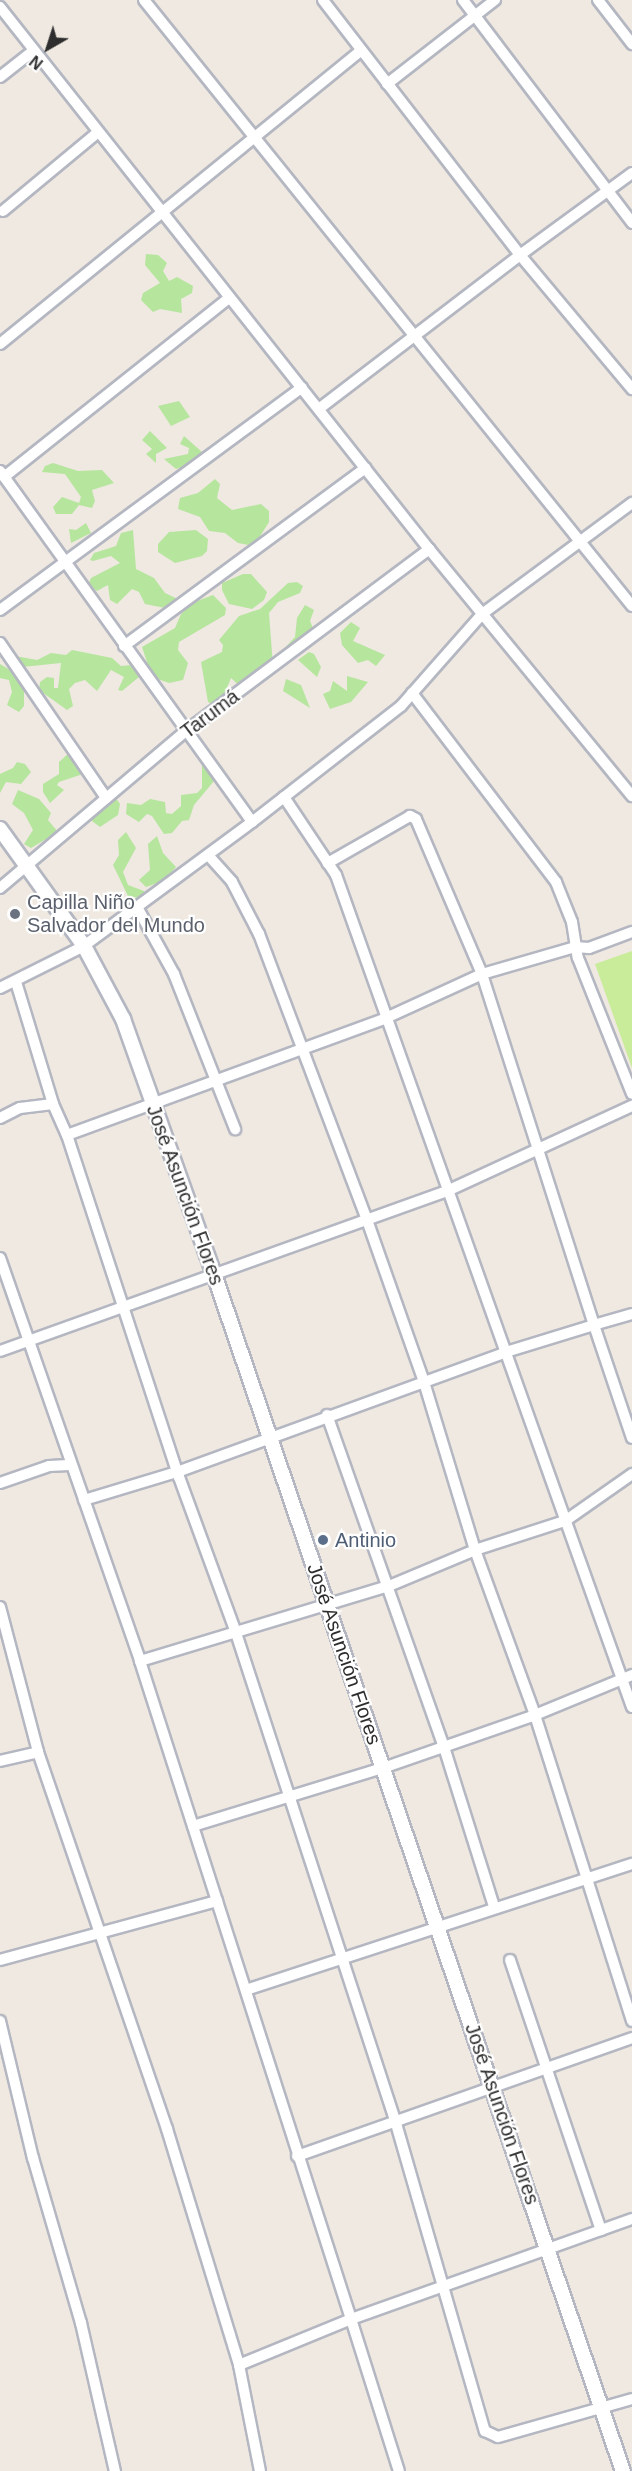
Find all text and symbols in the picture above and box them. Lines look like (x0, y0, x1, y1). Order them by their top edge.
north arrow (18, 18, 78, 78)
text: N (27, 52, 46, 73)
street label: Tarumá (176, 684, 244, 744)
place label: Capilla Niño Salvador del Mundo (27, 891, 205, 938)
marker: Capilla Niño Salvador del Mundo (8, 907, 22, 921)
street label: José Asunción Flores (141, 1101, 229, 1289)
place label: Antinio (335, 1528, 396, 1552)
marker: Antinio (316, 1533, 330, 1547)
street label: José Asunción Flores (302, 1560, 386, 1748)
street label: José Asunción Flores (460, 2020, 544, 2208)

